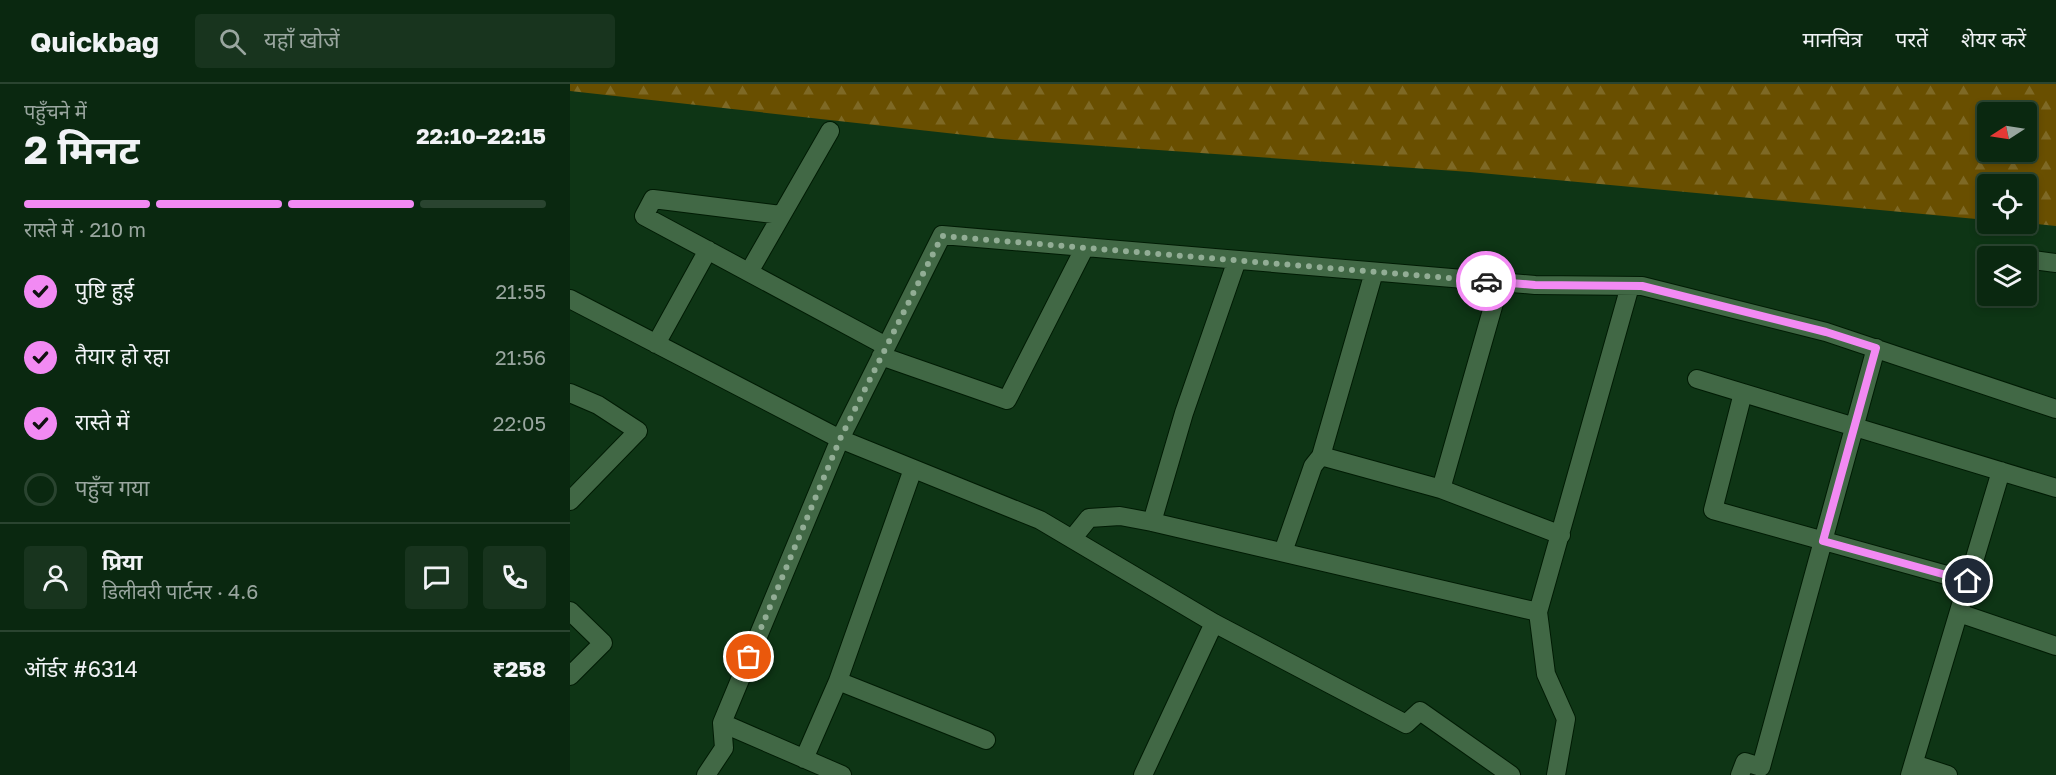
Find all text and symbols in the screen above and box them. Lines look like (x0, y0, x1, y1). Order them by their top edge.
search box (195, 14, 615, 68)
text: Quickbag (30, 25, 159, 58)
icon: search (216, 25, 249, 58)
text: यहाँ खोजें (264, 26, 340, 53)
text: मानचित्र (1802, 26, 1862, 52)
text: परतें (1895, 26, 1928, 52)
text: शेयर करें (1961, 26, 2026, 52)
text: पहुँचने में (24, 99, 87, 123)
north arrow (1977, 102, 2037, 162)
map controls (1977, 102, 2037, 306)
text: 22:10–22:15 (416, 122, 546, 149)
text: 2 मिनट (24, 126, 139, 173)
button: locate (1977, 174, 2037, 234)
text: रास्ते में · 210 m (24, 217, 146, 241)
button: layers (1977, 246, 2037, 306)
courier (1456, 251, 1516, 311)
icon: car (1470, 265, 1503, 298)
icon: check (24, 275, 57, 308)
text: पुष्टि हुई (75, 276, 134, 303)
text: 21:55 (496, 279, 546, 303)
icon: check (24, 341, 57, 374)
text: तैयार हो रहा (75, 342, 170, 369)
text: 21:56 (495, 345, 546, 369)
icon: check (24, 407, 57, 440)
text: रास्ते में (75, 408, 129, 435)
text: 22:05 (493, 411, 546, 435)
text: पहुँच गया (75, 474, 150, 501)
button: person (24, 546, 87, 609)
button: chat (405, 546, 468, 609)
button: phone (483, 546, 546, 609)
text: प्रिया (102, 548, 142, 575)
pin (1942, 555, 1993, 606)
icon: home (1951, 564, 1984, 597)
text: डिलीवरी पार्टनर · 4.6 (102, 579, 258, 603)
pin (723, 631, 774, 682)
icon: bag (732, 640, 765, 673)
text: ऑर्डर #6314 (24, 655, 138, 682)
text: ₹258 (492, 655, 546, 682)

